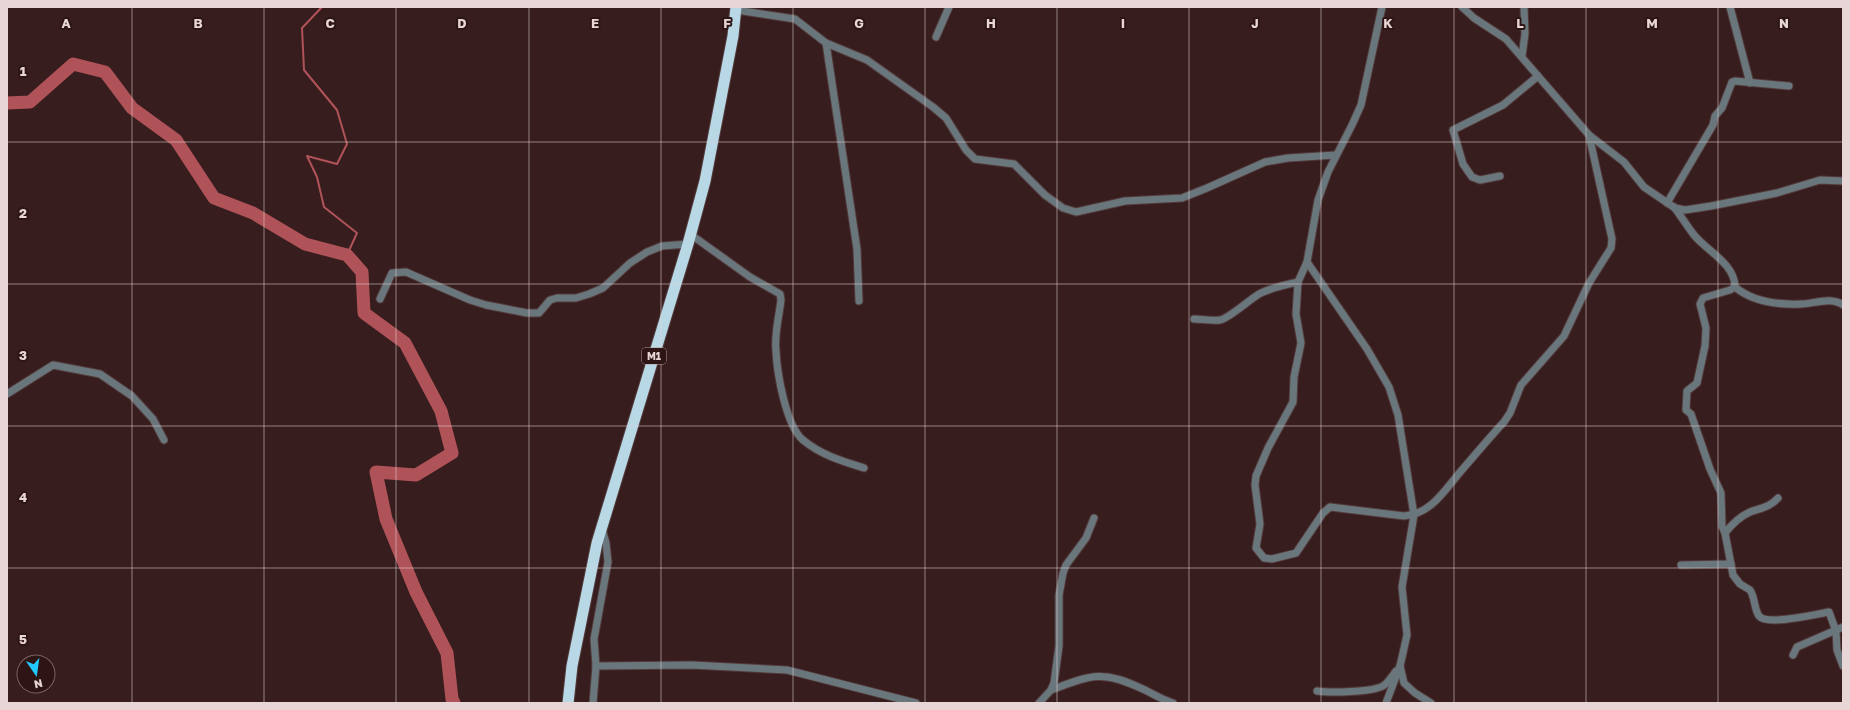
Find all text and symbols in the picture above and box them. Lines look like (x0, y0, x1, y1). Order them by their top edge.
text: A (61, 15, 71, 31)
text: B (193, 15, 203, 31)
text: C (325, 15, 335, 31)
text: D (457, 15, 467, 31)
text: E (591, 15, 599, 31)
text: F (723, 15, 731, 31)
text: G (854, 15, 864, 31)
text: H (986, 15, 996, 31)
text: I (1121, 15, 1125, 31)
text: J (1251, 15, 1259, 31)
text: K (1383, 15, 1393, 31)
text: L (1516, 15, 1524, 31)
text: M (1646, 15, 1658, 31)
text: N (1779, 15, 1789, 31)
text: 1 (20, 63, 27, 79)
text: 2 (19, 205, 27, 221)
text: 3 (19, 347, 27, 363)
road number: M1 (642, 348, 666, 364)
text: 4 (19, 489, 27, 505)
text: 5 (19, 631, 27, 647)
north arrow (16, 654, 56, 694)
text: N (33, 677, 44, 692)

